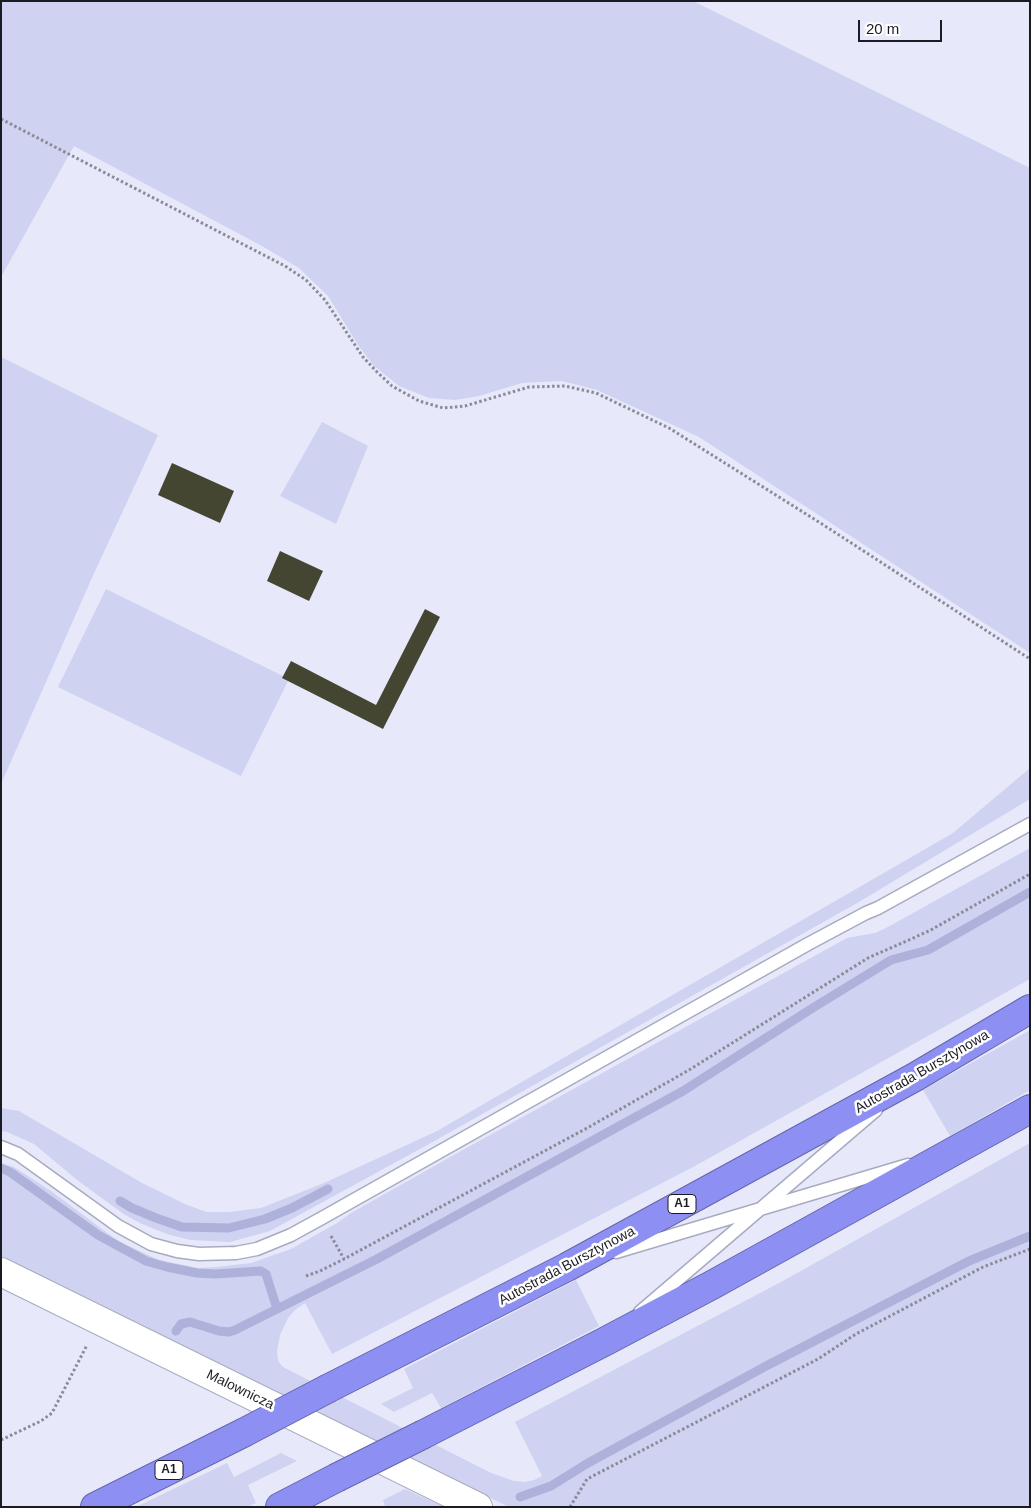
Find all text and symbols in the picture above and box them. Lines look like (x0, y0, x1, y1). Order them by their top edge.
scale bar (861, 10, 945, 42)
text: 20 m (866, 20, 899, 37)
street label: Autostrada Bursztynowa (852, 1027, 992, 1117)
road number: A1 (668, 1194, 696, 1214)
street label: Autostrada Bursztynowa (496, 1223, 638, 1309)
street label: Malownicza (203, 1366, 277, 1414)
road number: A1 (155, 1460, 183, 1480)

